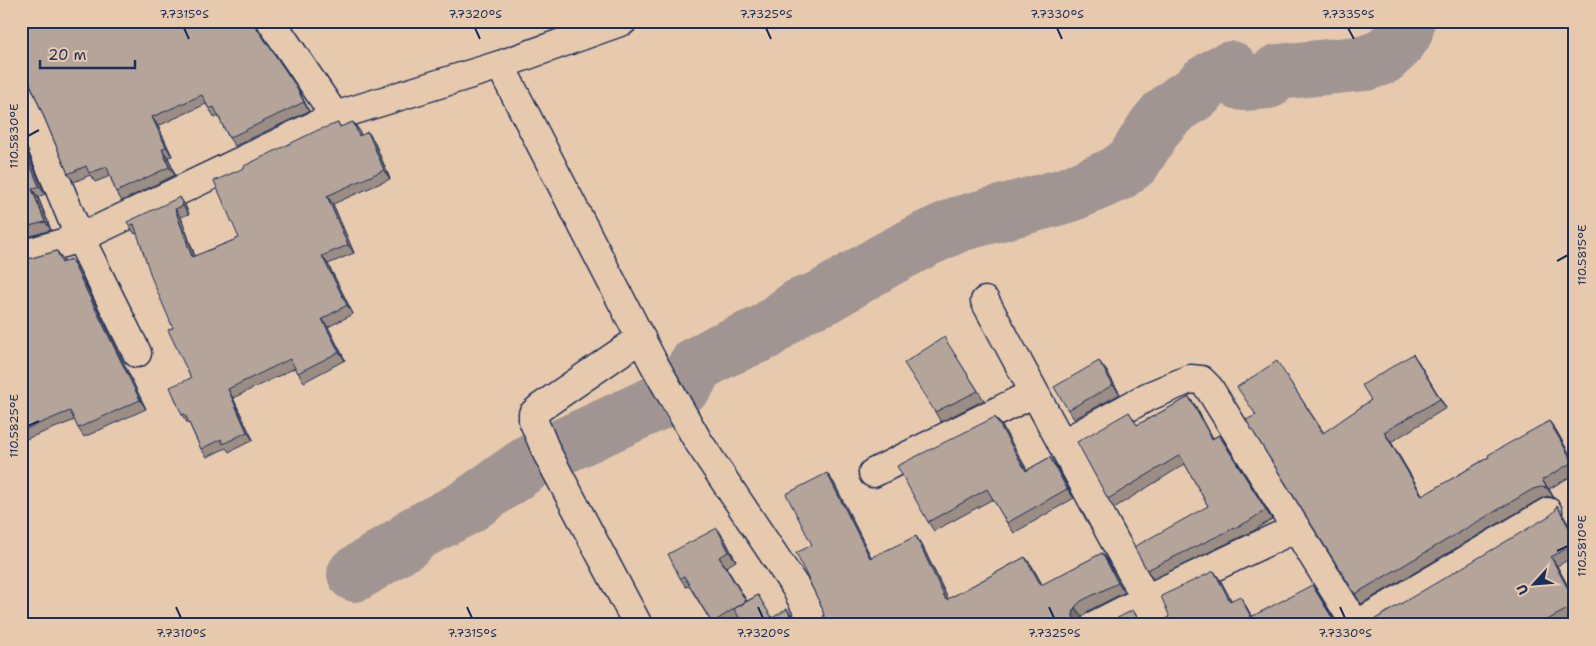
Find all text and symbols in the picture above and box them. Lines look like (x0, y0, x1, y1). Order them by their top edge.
text: 7.7315°S (159, 6, 209, 22)
text: 7.7320°S (448, 6, 502, 22)
text: 7.7325°S (740, 6, 793, 22)
text: 7.7330°S (1030, 6, 1084, 22)
text: 7.7335°S (1322, 6, 1375, 22)
scale bar (40, 38, 135, 70)
text: 20 m (48, 45, 87, 65)
text: 110.5830°E (6, 103, 22, 169)
text: 110.5815°E (1574, 224, 1590, 286)
text: 110.5825°E (6, 394, 22, 458)
text: 110.5810°E (1574, 515, 1590, 577)
north arrow (1508, 558, 1558, 608)
text: U (1512, 581, 1533, 598)
text: 7.7310°S (156, 625, 207, 641)
text: 7.7315°S (447, 625, 497, 641)
text: 7.7320°S (736, 625, 790, 641)
text: 7.7325°S (1028, 625, 1081, 641)
text: 7.7330°S (1318, 625, 1372, 641)

